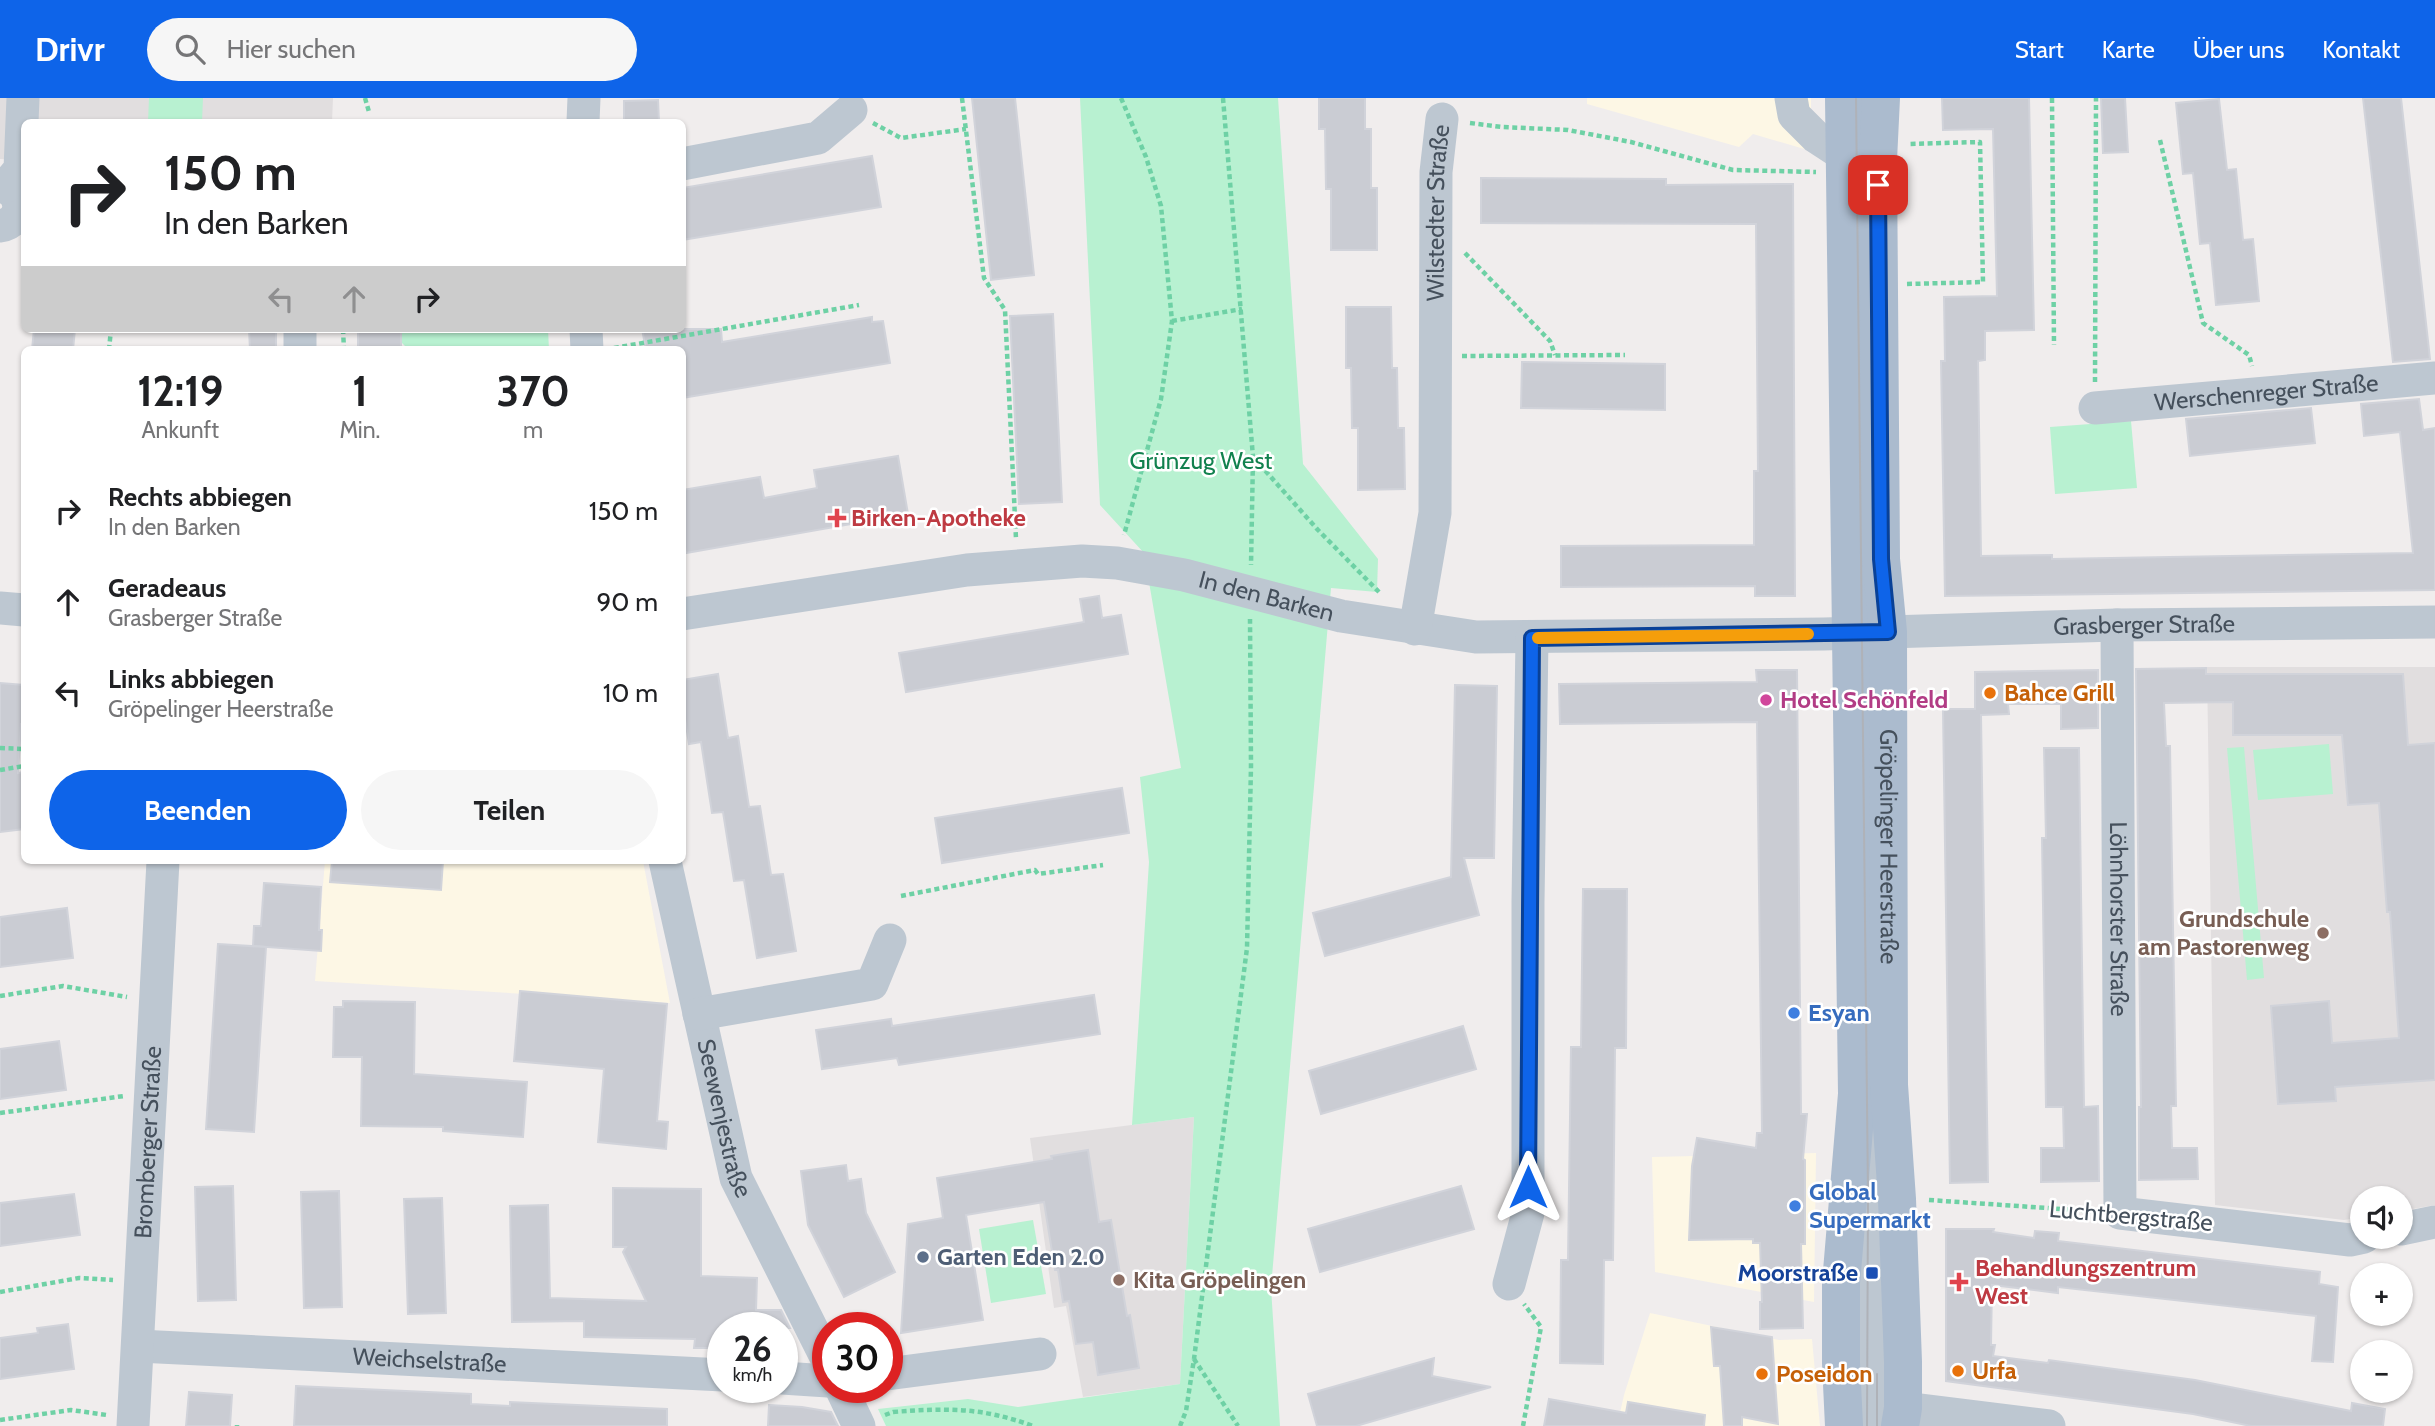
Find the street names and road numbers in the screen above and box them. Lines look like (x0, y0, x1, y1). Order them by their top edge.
street label: Wilstedter Straße (1421, 123, 1455, 301)
street label: Werschenreger Straße (2153, 368, 2380, 417)
street label: In den Barken (1196, 564, 1337, 628)
street label: Grasberger Straße (2053, 609, 2235, 641)
street label: Gröpelinger Heerstraße (1874, 729, 1904, 964)
street label: Löhnhorster Straße (2104, 821, 2134, 1017)
street label: Seewenjestraße (691, 1036, 758, 1202)
street label: Bromberger Straße (128, 1045, 167, 1239)
street label: Luchtbergstraße (2048, 1194, 2214, 1237)
street label: Weichselstraße (352, 1342, 507, 1378)

